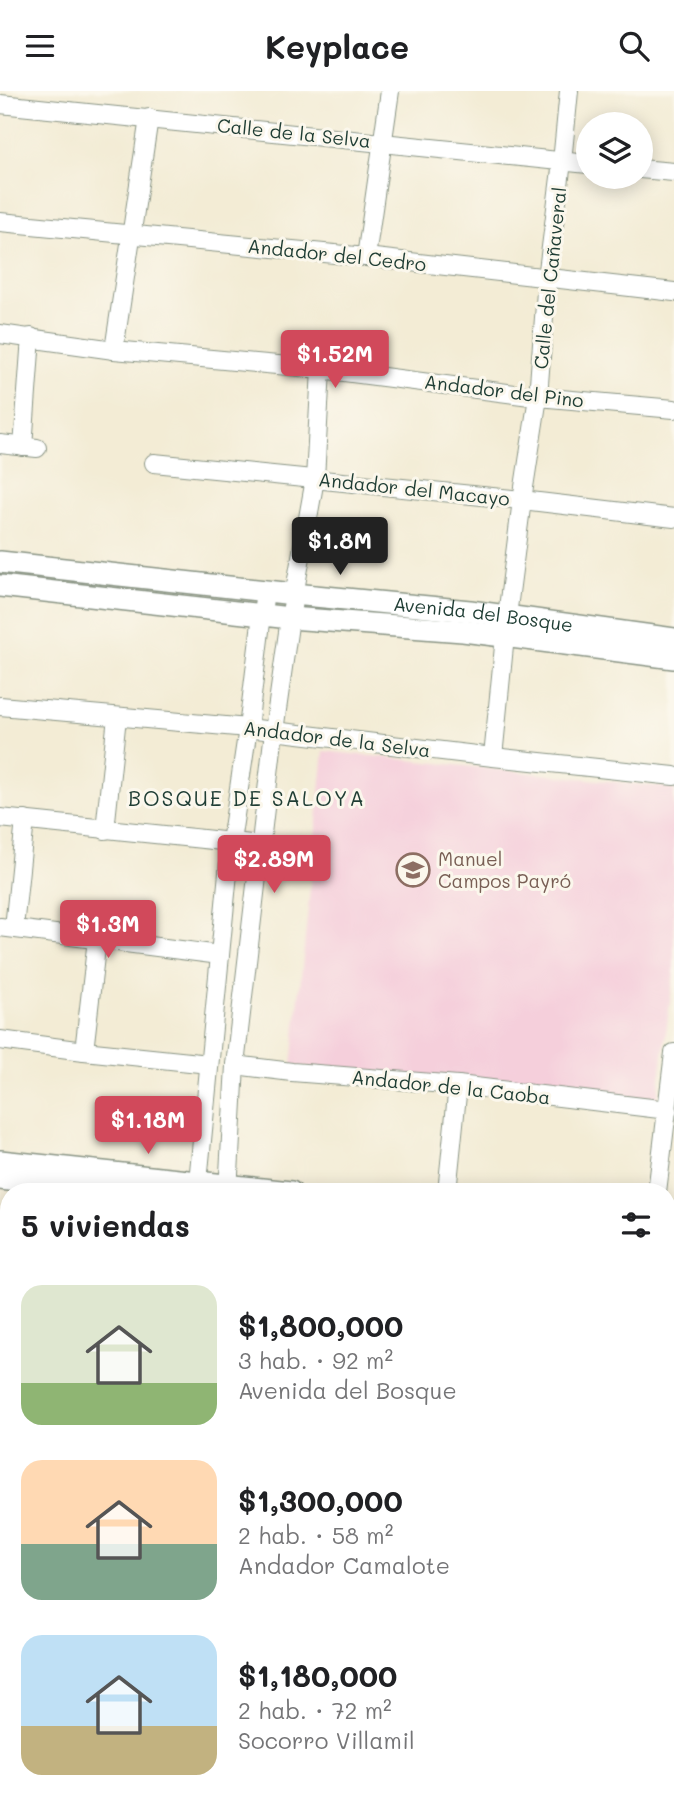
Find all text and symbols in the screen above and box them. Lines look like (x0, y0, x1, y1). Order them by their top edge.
text: Keyplace (265, 25, 409, 67)
icon: menu (21, 27, 59, 65)
icon: search (615, 27, 653, 65)
street label: Calle de la Selva (216, 112, 372, 153)
map controls (576, 112, 653, 189)
button: layers (576, 112, 653, 189)
street label: Calle del Cañaveral (527, 186, 572, 370)
street label: Andador del Cedro (247, 233, 428, 276)
pin: $1.52M (278, 331, 392, 390)
text: $1.52M (297, 338, 373, 368)
street label: Andador del Pino (423, 368, 585, 413)
street label: Andador del Macayo (317, 466, 511, 511)
pin: $1.8M (291, 517, 389, 577)
text: $1.8M (308, 525, 372, 555)
street label: Avenida del Bosque (392, 591, 575, 637)
street label: Andador de la Selva (242, 715, 432, 762)
district label: BOSQUE DE SALOYA (128, 784, 366, 811)
pin: $2.89M (217, 835, 331, 895)
text: $2.89M (234, 843, 314, 873)
place label: Manuel Campos Payró (438, 846, 571, 893)
school or university icon: Manuel Campos Payró (394, 851, 432, 889)
pin: $1.3M (59, 901, 157, 960)
text: $1.3M (76, 908, 140, 938)
street label: Andador de la Caoba (350, 1064, 552, 1109)
pin: $1.18M (91, 1097, 205, 1156)
text: $1.18M (111, 1104, 185, 1134)
text: 5 viviendas (21, 1205, 190, 1245)
icon: filters (617, 1206, 655, 1244)
text: $1,800,000 (238, 1305, 403, 1345)
icon: home (77, 1313, 161, 1397)
text: 3 hab. · 92 m² (238, 1345, 393, 1375)
text: Avenida del Bosque (238, 1375, 457, 1405)
text: $1,300,000 (238, 1480, 403, 1520)
icon: home (77, 1488, 161, 1572)
text: 2 hab. · 58 m² (238, 1520, 393, 1550)
text: Andador Camalote (238, 1550, 450, 1580)
text: $1,180,000 (238, 1655, 397, 1695)
icon: home (77, 1663, 161, 1747)
text: 2 hab. · 72 m² (238, 1695, 392, 1725)
text: Socorro Villamil (238, 1725, 415, 1755)

